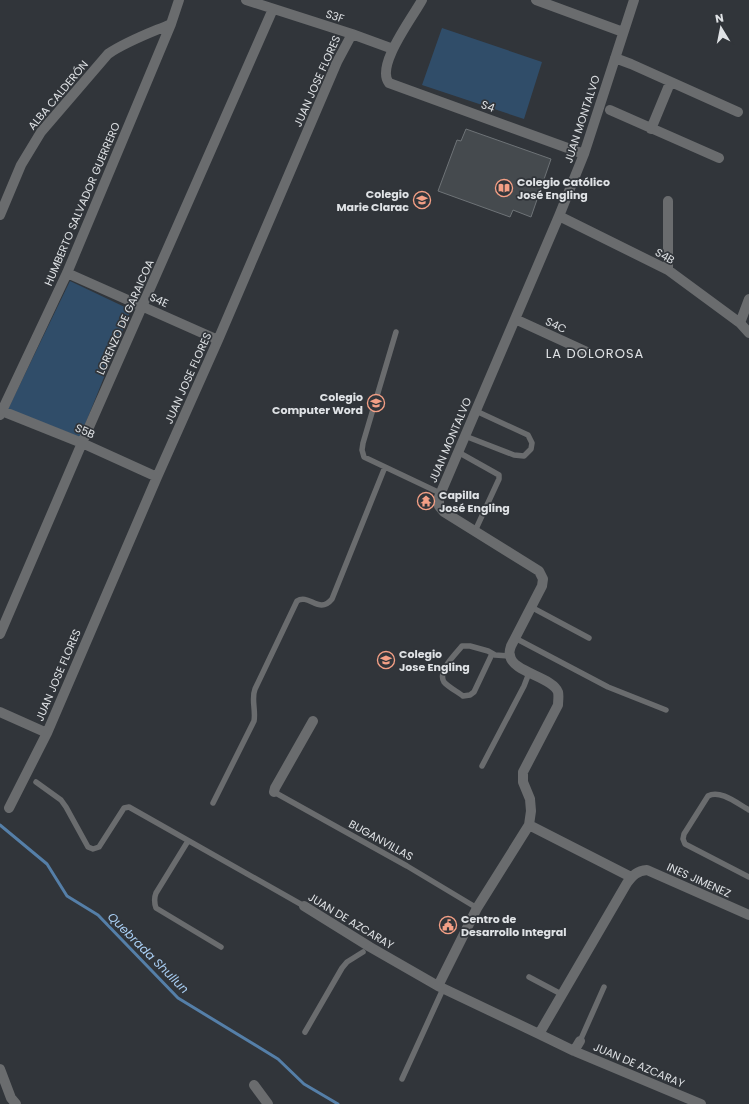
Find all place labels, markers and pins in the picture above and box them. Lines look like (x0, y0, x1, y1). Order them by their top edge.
place label: Colegio Católico José Engling (517, 174, 610, 203)
library icon: Colegio Católico José Engling (494, 178, 514, 198)
place label: Colegio Marie Clarac (336, 186, 409, 215)
school or university icon: Colegio Marie Clarac (412, 190, 432, 210)
place label: Colegio Computer Word (272, 389, 363, 418)
school or university icon: Colegio Computer Word (366, 393, 386, 413)
place label: Capilla José Engling (439, 487, 510, 516)
temple icon: Capilla José Engling (416, 491, 436, 511)
place label: Colegio Jose Engling (399, 646, 470, 675)
school or university icon: Colegio Jose Engling (376, 650, 396, 670)
place label: Centro de Desarrollo Integral (461, 911, 566, 940)
public building icon: Centro de Desarrollo Integral (438, 915, 458, 935)

